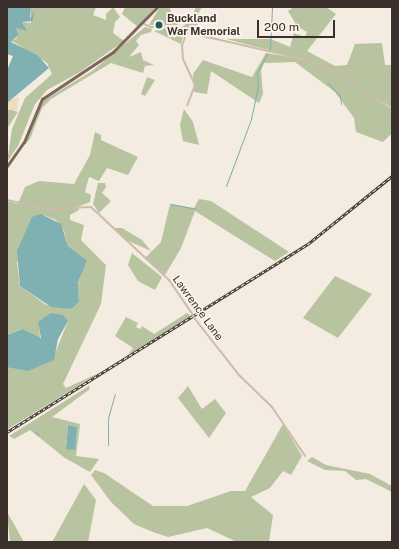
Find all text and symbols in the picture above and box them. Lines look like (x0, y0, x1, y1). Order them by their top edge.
place label: Buckland War Memorial (167, 12, 240, 38)
scale bar (259, 12, 337, 38)
marker: Buckland War Memorial (154, 20, 164, 30)
text: 200 m (264, 20, 299, 34)
street label: Lawrence Lane (170, 273, 226, 343)

